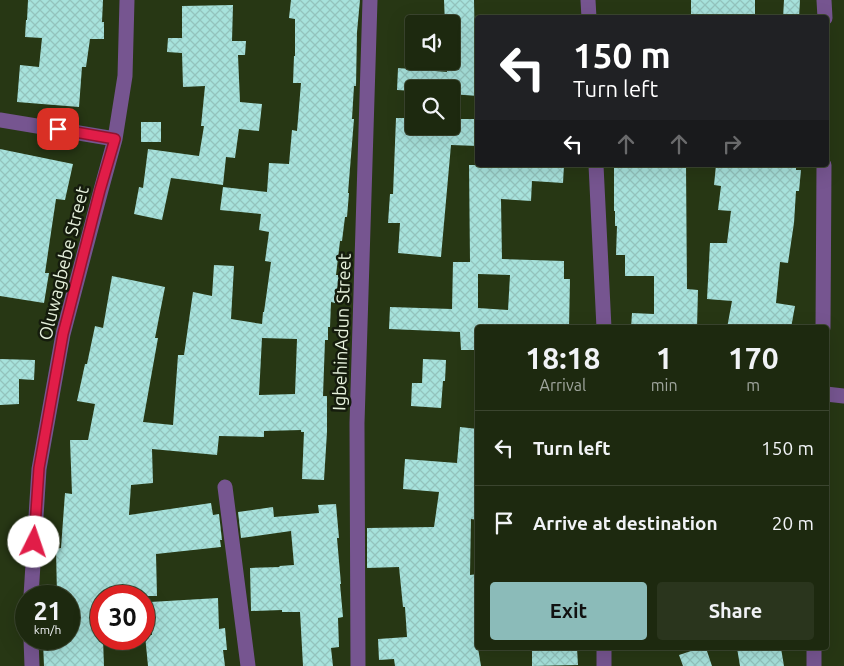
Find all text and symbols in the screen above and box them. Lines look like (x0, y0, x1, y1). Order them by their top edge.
map controls (405, 15, 460, 135)
button: sound (405, 15, 460, 70)
icon: left (490, 35, 555, 100)
text: 150 m (573, 35, 671, 75)
text: Turn left (573, 76, 658, 101)
button: search (405, 80, 460, 135)
pin (37, 108, 79, 150)
icon: arrive (44, 115, 72, 143)
icon: left (559, 130, 587, 158)
icon: ahead (612, 130, 640, 158)
icon: ahead (665, 130, 693, 158)
icon: right (718, 130, 746, 158)
street label: Oluwagbebe Street (34, 184, 92, 342)
street label: IgbehinAdun Street (328, 253, 354, 411)
text: 18:18 (525, 341, 600, 375)
text: 1 (656, 341, 673, 375)
text: 170 (728, 341, 779, 375)
text: Arrival (540, 376, 586, 394)
text: min (651, 376, 678, 394)
text: m (746, 376, 760, 394)
icon: left (490, 434, 518, 462)
text: Turn left (533, 437, 611, 459)
text: 150 m (761, 437, 814, 459)
icon: arrive (490, 509, 518, 537)
text: Arrive at destination (533, 512, 718, 534)
text: 20 m (772, 512, 814, 534)
position arrow (7, 515, 59, 567)
button: Exit (490, 582, 647, 640)
button: Share (657, 582, 814, 640)
speed limit sign: 30 (90, 585, 155, 650)
text: 21 (33, 597, 62, 625)
text: km/h (34, 623, 61, 636)

